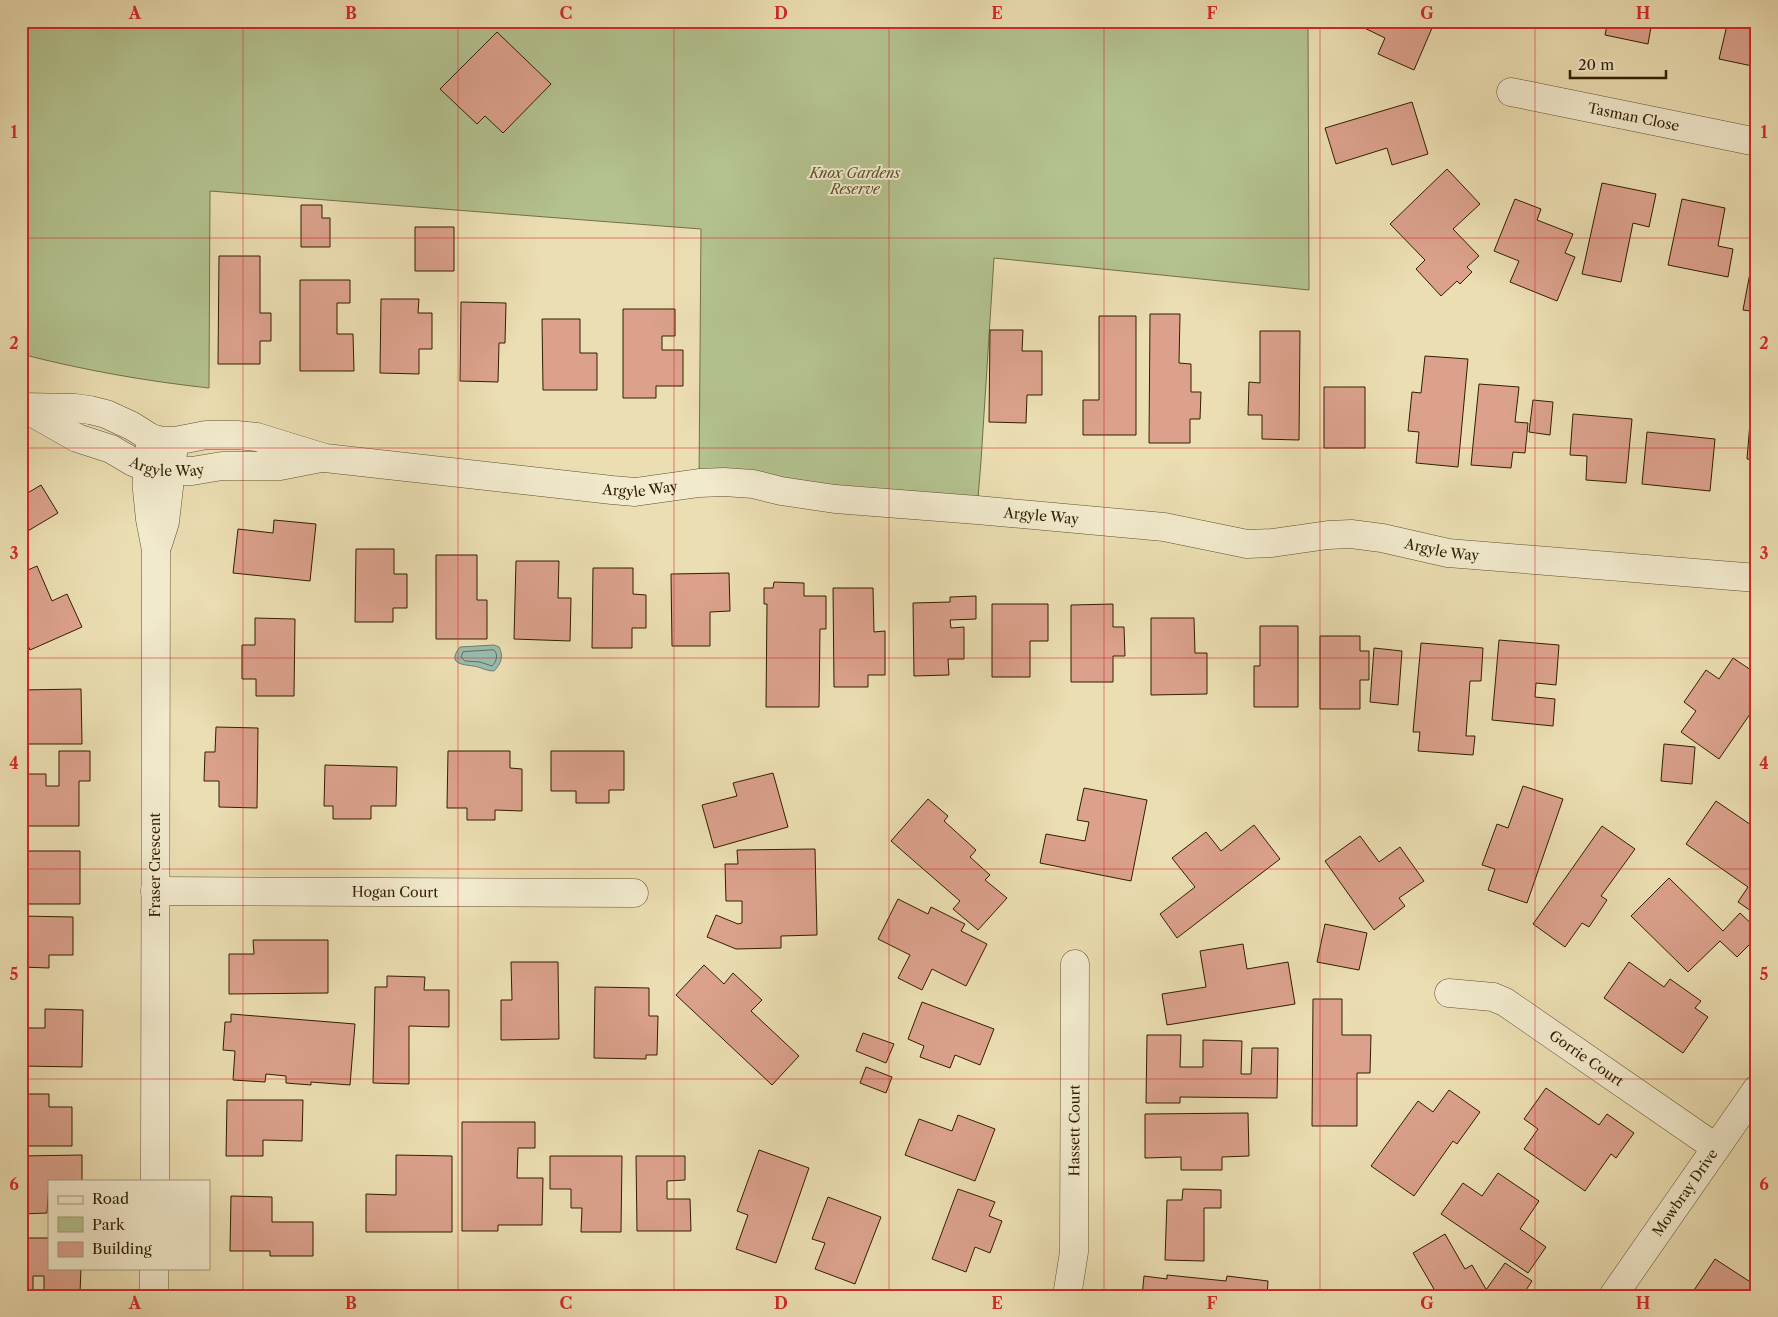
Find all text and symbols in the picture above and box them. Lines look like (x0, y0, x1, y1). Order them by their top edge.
text: A (128, 3, 142, 23)
text: B (345, 3, 357, 23)
text: C (560, 3, 572, 23)
text: D (774, 3, 788, 23)
text: E (991, 3, 1003, 23)
text: F (1207, 3, 1218, 23)
text: G (1420, 3, 1434, 23)
text: H (1636, 3, 1650, 23)
scale bar (1570, 48, 1667, 80)
text: 20 m (1578, 55, 1614, 74)
street label: Tasman Close (1586, 99, 1681, 135)
text: 1 (10, 122, 18, 142)
text: 1 (1760, 122, 1768, 142)
park label: Knox Gardens Reserve (808, 164, 901, 198)
text: 2 (9, 333, 19, 353)
text: 2 (1759, 333, 1769, 353)
street label: Argyle Way (126, 452, 206, 480)
street label: Argyle Way (601, 477, 679, 501)
street label: Argyle Way (1002, 503, 1080, 528)
street label: Argyle Way (1402, 534, 1480, 565)
text: 3 (9, 543, 19, 563)
text: 3 (1759, 543, 1769, 563)
text: 4 (9, 753, 19, 773)
text: 4 (1759, 753, 1769, 773)
street label: Fraser Crescent (146, 813, 164, 917)
street label: Hogan Court (352, 883, 438, 901)
text: 5 (10, 964, 19, 984)
text: 5 (1760, 964, 1769, 984)
street label: Gorrie Court (1546, 1026, 1627, 1090)
street label: Hassett Court (1065, 1085, 1084, 1177)
street label: Mowbray Drive (1648, 1145, 1722, 1240)
text: 6 (9, 1174, 19, 1194)
text: 6 (1759, 1174, 1769, 1194)
legend (48, 1180, 210, 1270)
text: Road (92, 1189, 129, 1208)
text: Park (92, 1215, 126, 1234)
text: Building (92, 1239, 152, 1258)
text: A (128, 1293, 142, 1313)
text: B (345, 1293, 357, 1313)
text: C (560, 1293, 572, 1313)
text: D (774, 1293, 788, 1313)
text: E (991, 1293, 1003, 1313)
text: F (1207, 1293, 1218, 1313)
text: G (1420, 1293, 1434, 1313)
text: H (1636, 1293, 1650, 1313)

